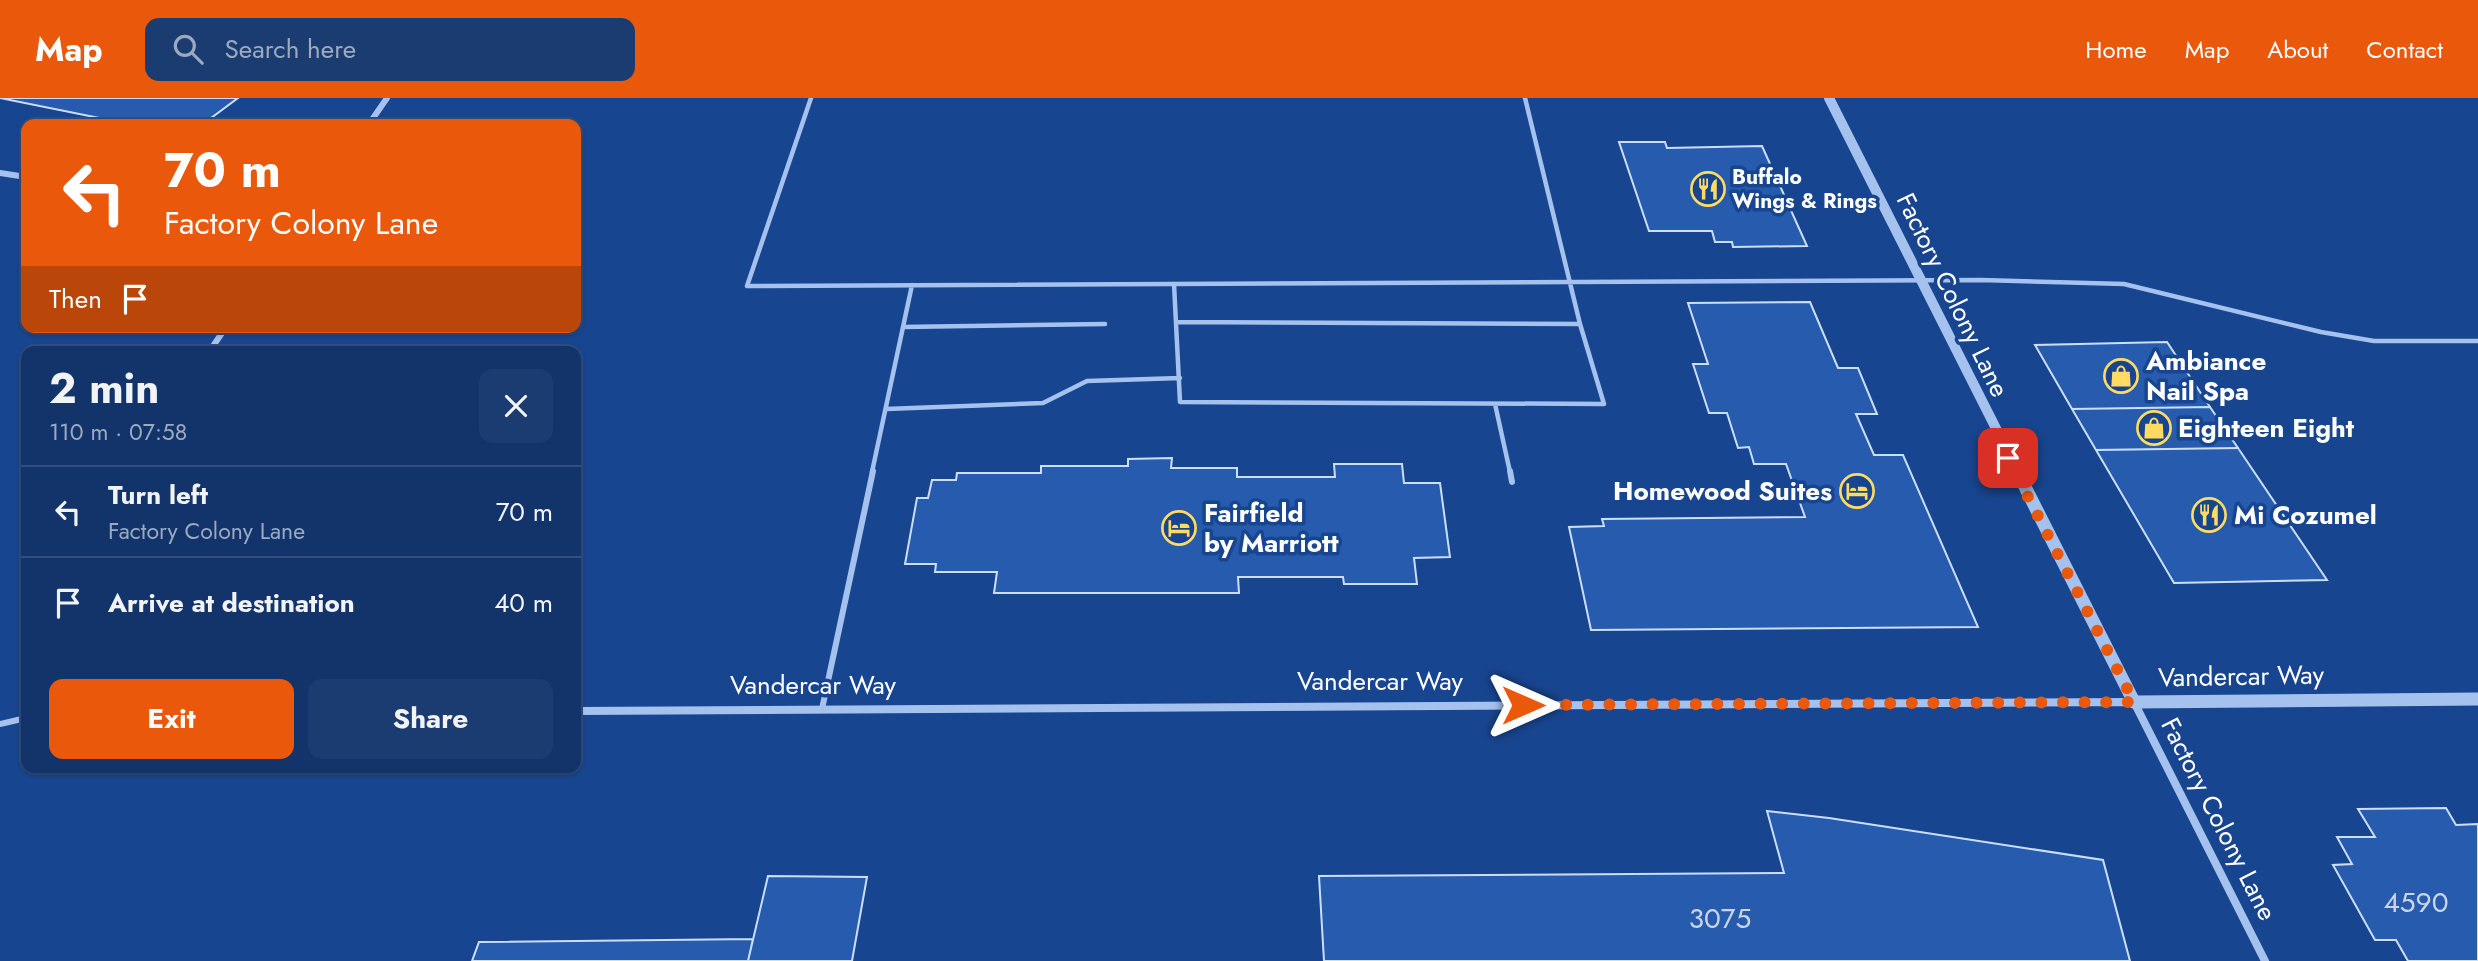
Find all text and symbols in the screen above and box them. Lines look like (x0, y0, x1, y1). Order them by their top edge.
search box (145, 18, 635, 81)
text: Map (35, 26, 103, 73)
icon: search (169, 30, 207, 68)
text: Search here (225, 30, 356, 68)
text: Home (2085, 32, 2147, 67)
text: Map (2185, 32, 2229, 67)
text: About (2267, 32, 2328, 67)
text: Contact (2366, 32, 2443, 67)
text: 70 m (164, 135, 281, 205)
icon: left (49, 147, 140, 238)
place label: Buffalo Wings & Rings (1732, 162, 1877, 216)
restaurant icon: Buffalo Wings & Rings (1689, 170, 1727, 208)
street label: Factory Colony Lane (1887, 187, 2019, 403)
text: Factory Colony Lane (164, 200, 438, 246)
text: Then (49, 280, 102, 318)
icon: arrive (116, 280, 154, 318)
place label: Ambiance Nail Spa (2145, 342, 2266, 410)
shop icon: Ambiance Nail Spa (2102, 357, 2140, 395)
text: 2 min (49, 358, 159, 419)
button: close (479, 369, 553, 443)
shop icon: Eighteen Eight (2135, 409, 2173, 447)
place label: Eighteen Eight (2178, 409, 2355, 447)
text: 110 m · 07:58 (49, 415, 187, 449)
pin (1978, 428, 2038, 488)
icon: arrive (1989, 439, 2027, 477)
place label: Homewood Suites (1613, 472, 1832, 510)
hotel icon: Homewood Suites (1838, 472, 1876, 510)
text: Turn left (108, 476, 208, 514)
icon: left (49, 493, 87, 531)
text: 70 m (496, 493, 553, 531)
place label: Fairfield by Marriott (1204, 494, 1339, 562)
restaurant icon: Mi Cozumel (2190, 496, 2228, 534)
place label: Mi Cozumel (2234, 496, 2377, 534)
hotel icon: Fairfield by Marriott (1160, 509, 1198, 547)
text: Factory Colony Lane (108, 514, 305, 548)
icon: arrive (49, 584, 87, 622)
text: Arrive at destination (108, 584, 355, 622)
text: 40 m (494, 584, 553, 622)
street label: Vandercar Way (2158, 656, 2325, 696)
street label: Vandercar Way (1297, 662, 1464, 700)
street label: Vandercar Way (730, 666, 897, 704)
position arrow (1486, 668, 1560, 742)
button: Exit (49, 679, 294, 759)
button: Share (308, 679, 553, 759)
street label: Factory Colony Lane (2152, 711, 2286, 927)
house number: 4590 (2383, 882, 2449, 923)
house number: 3075 (1689, 898, 1751, 939)

